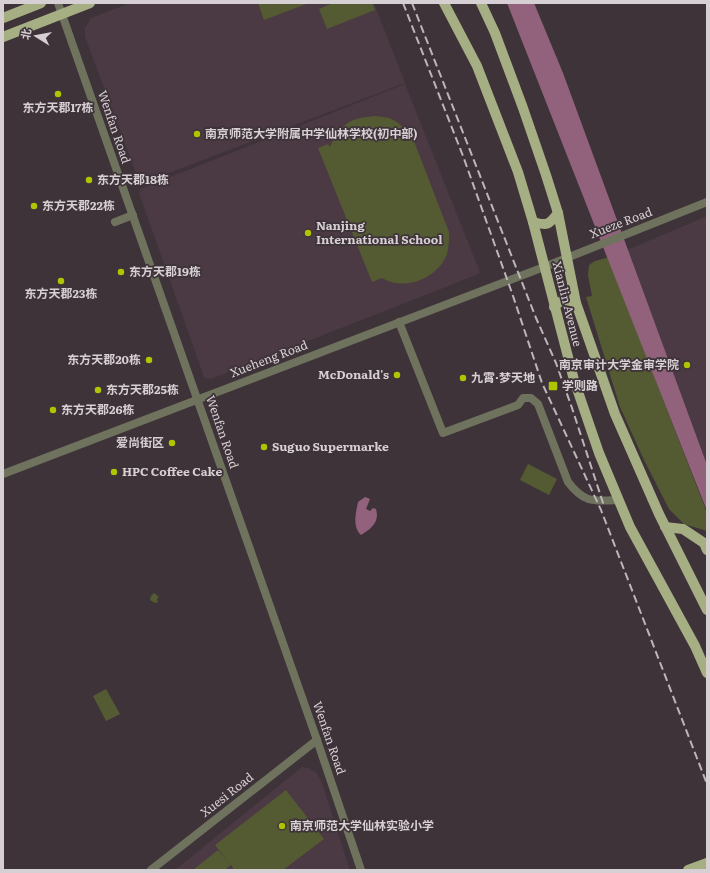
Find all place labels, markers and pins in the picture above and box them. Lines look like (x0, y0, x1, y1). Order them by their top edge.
marker: 东方天郡17栋 (53, 89, 63, 99)
place label: 东方天郡17栋 (22, 98, 94, 116)
place label: 南京师范大学附属中学仙林学校(初中部) (205, 124, 418, 142)
marker: 南京师范大学附属中学仙林学校(初中部) (192, 129, 202, 139)
place label: 东方天郡18栋 (97, 170, 169, 188)
marker: 东方天郡18栋 (84, 175, 94, 185)
place label: 东方天郡22栋 (42, 196, 115, 214)
marker: 东方天郡22栋 (29, 201, 39, 211)
place label: Nanjing International School (316, 216, 443, 248)
marker: Nanjing International School (303, 228, 313, 238)
place label: 东方天郡19栋 (129, 262, 201, 280)
marker: 东方天郡19栋 (116, 267, 126, 277)
marker: 东方天郡23栋 (56, 276, 66, 286)
place label: 东方天郡23栋 (24, 284, 98, 302)
place label: 东方天郡20栋 (67, 350, 141, 368)
marker: 东方天郡20栋 (144, 355, 154, 365)
place label: 南京审计大学金审学院 (559, 355, 679, 373)
marker: 南京审计大学金审学院 (682, 360, 692, 370)
place label: McDonald's (318, 365, 389, 383)
place label: 九霄·梦天地 (471, 368, 535, 386)
marker: McDonald's (392, 370, 402, 380)
marker: 九霄·梦天地 (458, 373, 468, 383)
place label: 学则路 (562, 376, 598, 394)
place label: 东方天郡25栋 (106, 380, 179, 398)
marker: 学则路 (547, 380, 559, 392)
marker: 东方天郡25栋 (93, 385, 103, 395)
place label: 东方天郡26栋 (61, 400, 134, 418)
marker: 东方天郡26栋 (48, 405, 58, 415)
place label: 爱尚街区 (116, 433, 164, 451)
place label: Suguo Supermarke (272, 437, 389, 455)
marker: 爱尚街区 (167, 438, 177, 448)
marker: Suguo Supermarke (259, 442, 269, 452)
place label: HPC Coffee Cake (122, 462, 222, 480)
marker: HPC Coffee Cake (109, 467, 119, 477)
place label: 南京师范大学仙林实验小学 (290, 816, 434, 834)
marker: 南京师范大学仙林实验小学 (277, 821, 287, 831)

